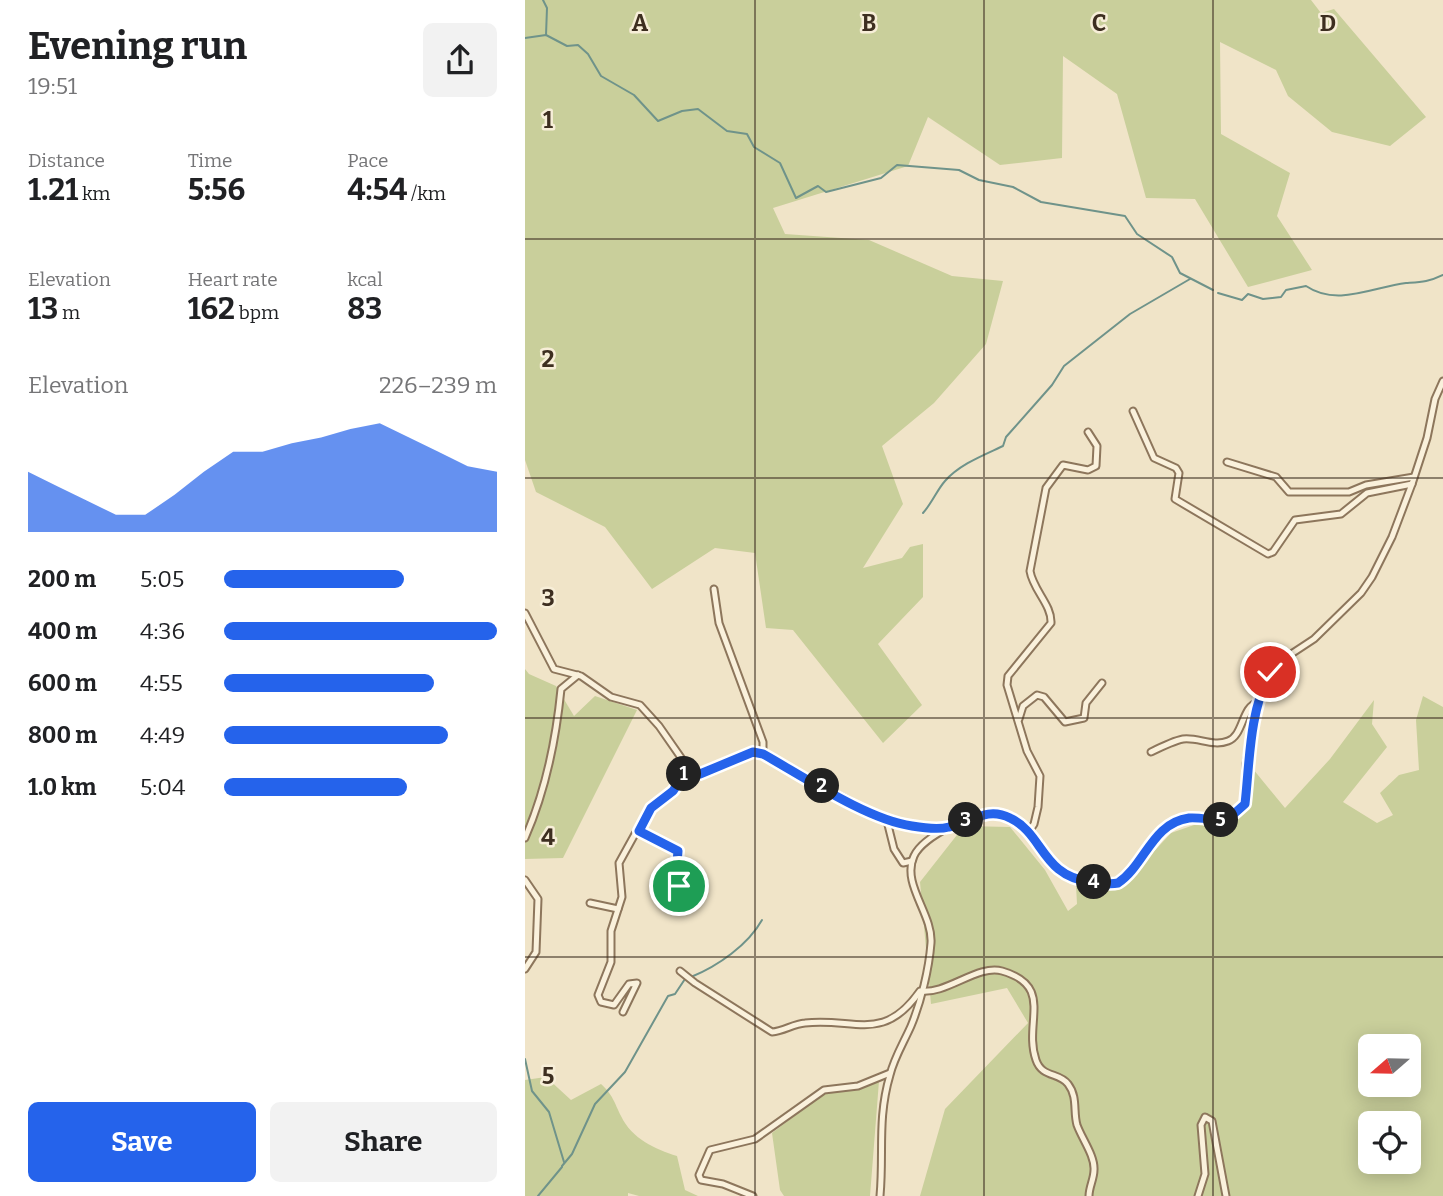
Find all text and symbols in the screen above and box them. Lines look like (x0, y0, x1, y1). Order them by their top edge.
text: A (632, 9, 649, 37)
text: B (862, 9, 876, 37)
text: C (1092, 9, 1106, 37)
text: D (1320, 9, 1336, 37)
text: Evening run (28, 23, 247, 69)
button: share (423, 23, 497, 97)
text: 19:51 (28, 72, 77, 100)
text: 1 (543, 106, 553, 134)
text: Distance (28, 149, 105, 172)
text: Time (188, 149, 233, 172)
text: Pace (347, 149, 388, 172)
text: 1.21 (28, 172, 78, 208)
text: 5:56 (188, 172, 245, 208)
text: 4:54 (347, 172, 407, 208)
text: km (78, 182, 111, 205)
text: /km (407, 182, 446, 205)
text: Elevation (28, 268, 111, 291)
text: Heart rate (188, 268, 278, 291)
text: kcal (347, 268, 383, 291)
text: 13 (28, 291, 58, 327)
text: 162 (188, 291, 235, 327)
text: 83 (347, 291, 382, 327)
text: m (58, 301, 80, 324)
text: bpm (235, 301, 279, 324)
text: 2 (542, 345, 555, 373)
text: Elevation (28, 371, 128, 399)
text: 226–239 m (379, 371, 497, 399)
text: 200 m (28, 565, 96, 593)
text: 5:05 (140, 565, 184, 593)
text: 3 (541, 584, 555, 612)
text: 400 m (28, 617, 97, 645)
text: 4:36 (140, 617, 185, 645)
pin (1240, 642, 1300, 702)
icon: check (1251, 653, 1289, 691)
text: 600 m (28, 669, 97, 697)
text: 4:55 (140, 669, 183, 697)
text: 800 m (28, 721, 97, 749)
text: 4:49 (140, 721, 185, 749)
pin: 1 (667, 756, 701, 792)
text: 1 (679, 762, 688, 785)
pin: 2 (805, 768, 839, 804)
text: 1.0 km (28, 773, 97, 801)
text: 5:04 (140, 773, 185, 801)
text: 2 (816, 774, 827, 797)
pin: 3 (949, 802, 983, 838)
pin: 5 (1203, 802, 1239, 838)
text: 3 (960, 808, 971, 831)
text: 5 (1215, 808, 1226, 831)
text: 4 (541, 823, 555, 851)
pin (649, 856, 709, 916)
pin: 4 (1077, 864, 1111, 900)
icon: arrive (660, 867, 698, 905)
text: 4 (1088, 870, 1099, 893)
north arrow (1358, 1034, 1421, 1097)
map controls (1358, 1034, 1421, 1174)
text: 5 (542, 1062, 554, 1090)
button: Save (28, 1102, 256, 1182)
button: Share (270, 1102, 497, 1182)
button: locate (1358, 1111, 1421, 1174)

